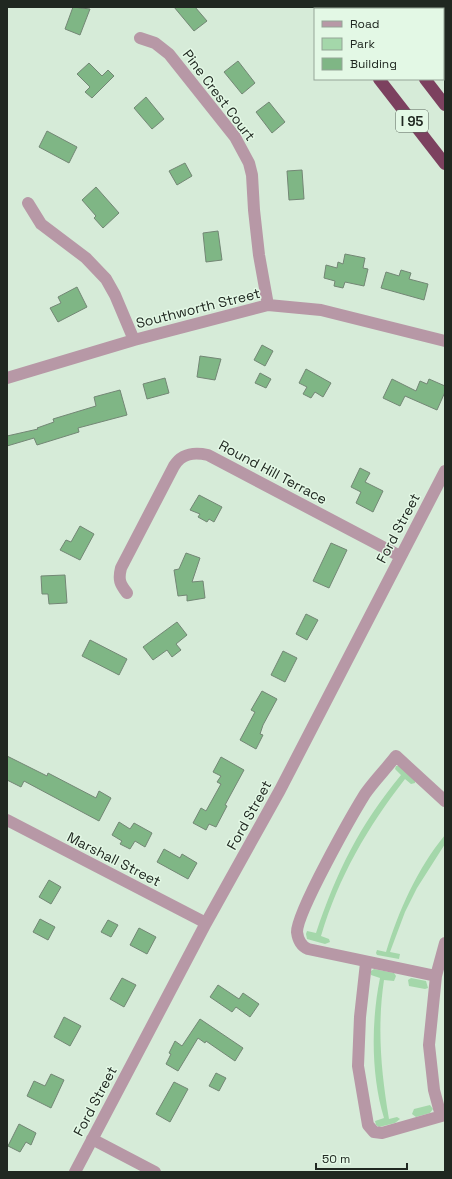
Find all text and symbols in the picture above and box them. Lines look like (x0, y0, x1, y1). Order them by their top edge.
legend (314, 8, 444, 80)
text: Road (350, 16, 379, 32)
text: Park (350, 36, 375, 52)
street label: Pine Crest Court (179, 46, 259, 144)
text: Building (350, 56, 397, 72)
road number: I 95 (396, 110, 428, 132)
street label: Southworth Street (134, 284, 262, 332)
street label: Round Hill Terrace (216, 436, 330, 508)
street label: Ford Street (372, 490, 424, 566)
street label: Ford Street (223, 777, 275, 853)
street label: Marshall Street (64, 828, 164, 890)
street label: Ford Street (69, 1063, 121, 1139)
scale bar (316, 1145, 407, 1171)
text: 50 m (322, 1151, 350, 1167)

